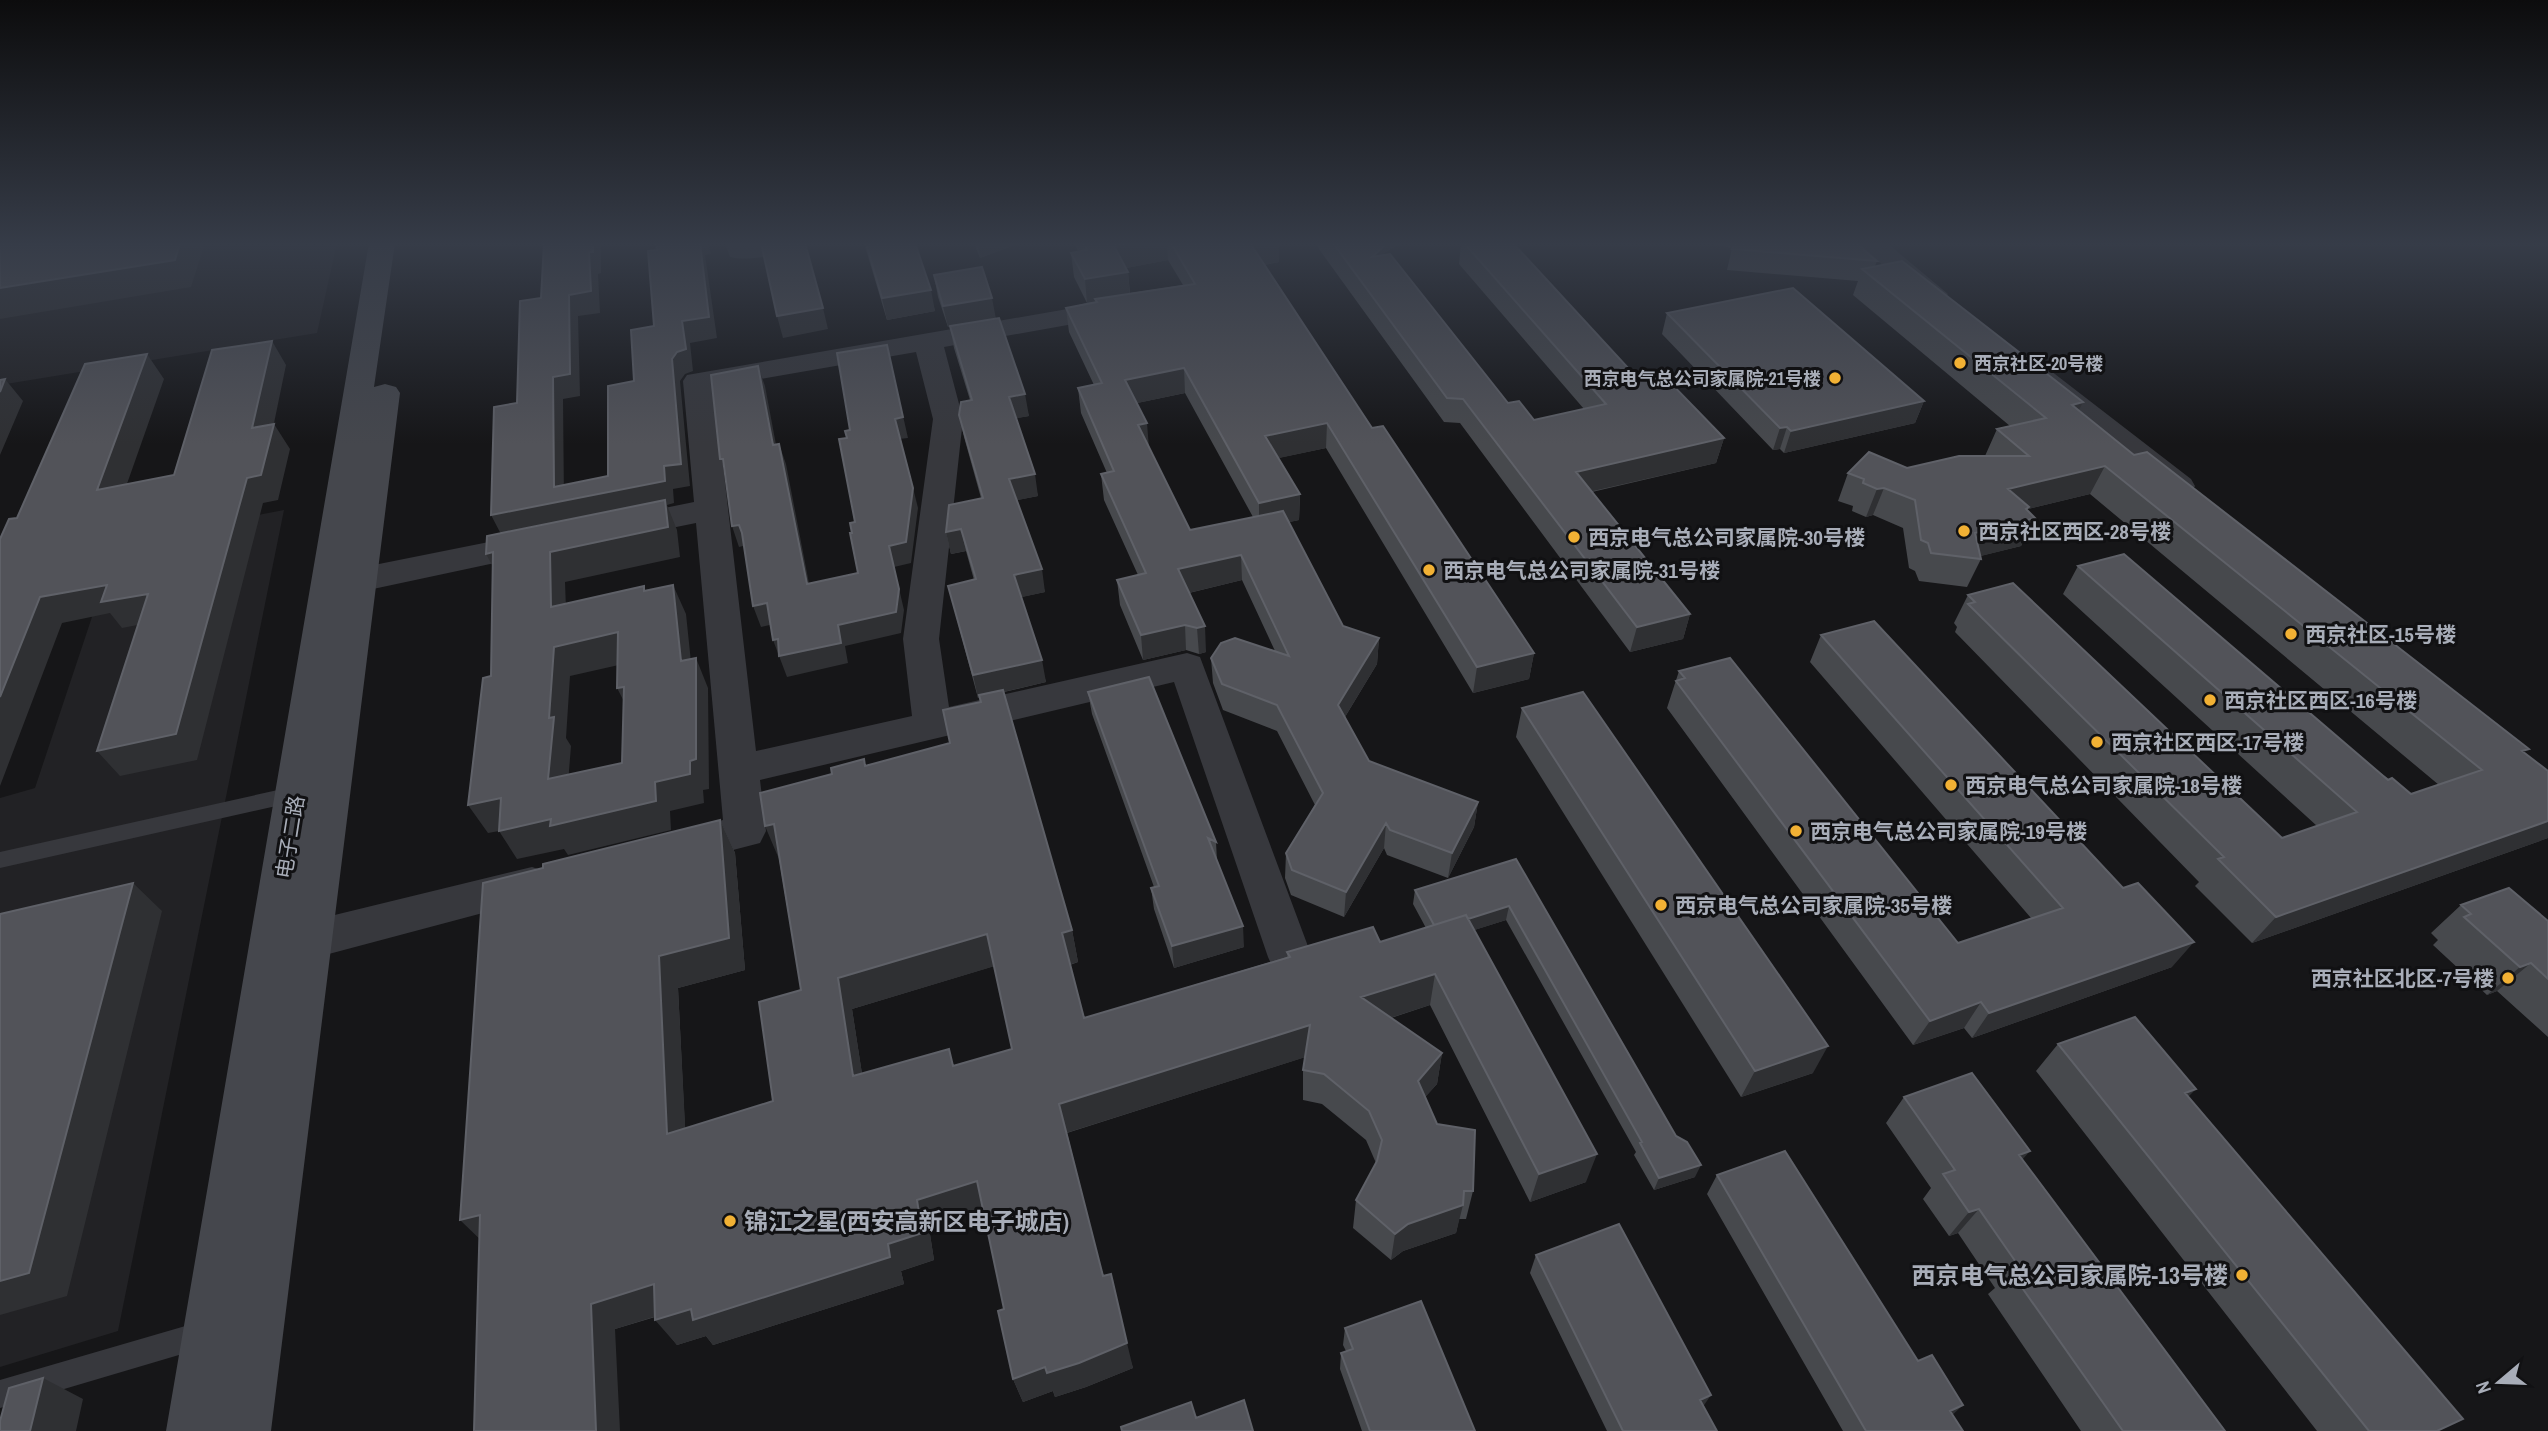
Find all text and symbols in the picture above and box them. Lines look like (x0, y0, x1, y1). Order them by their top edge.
place label: 西京社区-20号楼 (1974, 351, 2103, 376)
marker: 西京社区-20号楼 (1952, 355, 1968, 371)
place label: 西京电气总公司家属院-21号楼 (1584, 366, 1821, 391)
marker: 西京电气总公司家属院-21号楼 (1827, 370, 1843, 386)
place label: 西京社区西区-28号楼 (1978, 517, 2171, 546)
place label: 西京电气总公司家属院-30号楼 (1588, 523, 1865, 552)
marker: 西京社区西区-28号楼 (1956, 523, 1972, 539)
marker: 西京电气总公司家属院-30号楼 (1566, 529, 1582, 545)
place label: 西京电气总公司家属院-31号楼 (1443, 556, 1720, 585)
marker: 西京电气总公司家属院-31号楼 (1421, 562, 1437, 578)
place label: 西京社区-15号楼 (2305, 620, 2456, 649)
marker: 西京社区-15号楼 (2283, 626, 2299, 642)
place label: 西京社区西区-16号楼 (2224, 686, 2417, 715)
marker: 西京社区西区-16号楼 (2202, 692, 2218, 708)
place label: 西京社区西区-17号楼 (2111, 728, 2304, 757)
marker: 西京社区西区-17号楼 (2089, 734, 2105, 750)
place label: 西京电气总公司家属院-18号楼 (1965, 771, 2242, 800)
marker: 西京电气总公司家属院-18号楼 (1943, 777, 1959, 793)
street label: 电子二路 (269, 793, 311, 881)
place label: 西京电气总公司家属院-19号楼 (1810, 817, 2087, 846)
marker: 西京电气总公司家属院-19号楼 (1788, 823, 1804, 839)
place label: 西京电气总公司家属院-35号楼 (1675, 891, 1952, 920)
marker: 西京电气总公司家属院-35号楼 (1653, 897, 1669, 913)
place label: 西京社区北区-7号楼 (2311, 964, 2494, 993)
marker: 西京社区北区-7号楼 (2500, 970, 2516, 986)
place label: 锦江之星(西安高新区电子城店) (744, 1205, 1069, 1237)
marker: 锦江之星(西安高新区电子城店) (722, 1213, 738, 1229)
place label: 西京电气总公司家属院-13号楼 (1912, 1259, 2228, 1291)
marker: 西京电气总公司家属院-13号楼 (2234, 1267, 2250, 1283)
north arrow (2464, 1347, 2534, 1417)
text: N (2469, 1378, 2497, 1397)

